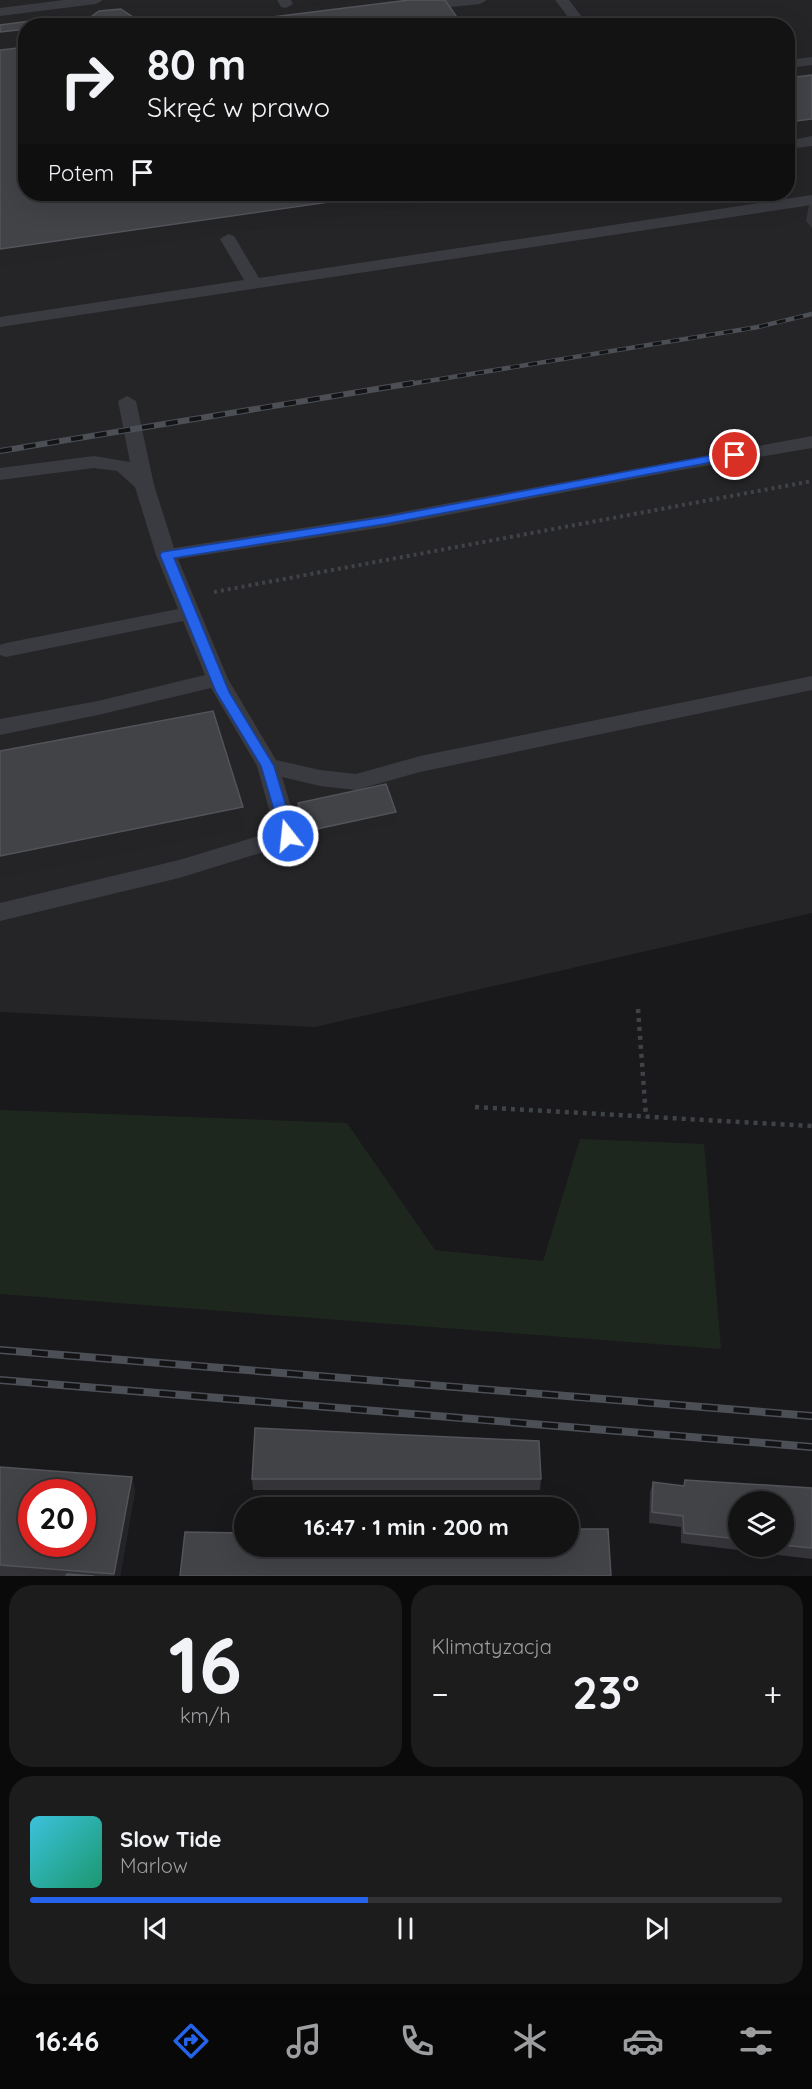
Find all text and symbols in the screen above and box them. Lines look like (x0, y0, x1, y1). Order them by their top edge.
text: 80 m (147, 38, 246, 91)
icon: right (48, 42, 126, 120)
text: Skręć w prawo (147, 90, 330, 124)
icon: arrive (126, 156, 159, 189)
text: Potem (48, 159, 114, 187)
pin (709, 429, 760, 480)
icon: arrive (718, 438, 751, 471)
position arrow (256, 804, 320, 868)
speed limit sign: 20 (18, 1479, 96, 1557)
map controls (728, 1491, 794, 1557)
button: layers (728, 1491, 794, 1557)
text: 16:47 · 1 min · 200 m (304, 1513, 509, 1541)
text: 16 (169, 1615, 242, 1713)
text: Klimatyzacja (432, 1634, 552, 1659)
text: 23° (572, 1664, 640, 1720)
text: − (432, 1673, 449, 1714)
text: + (763, 1673, 782, 1714)
text: km/h (180, 1703, 231, 1728)
text: Slow Tide (120, 1825, 221, 1853)
text: Marlow (120, 1853, 188, 1878)
icon: previous (139, 1912, 172, 1945)
icon: pause (389, 1912, 422, 1945)
icon: next (640, 1912, 673, 1945)
icon: directions (170, 2020, 212, 2062)
icon: music (283, 2020, 325, 2062)
icon: phone (396, 2020, 438, 2062)
icon: climate (509, 2020, 551, 2062)
icon: car (622, 2020, 664, 2062)
icon: filters (735, 2020, 777, 2062)
text: 16:46 (35, 2024, 99, 2058)

